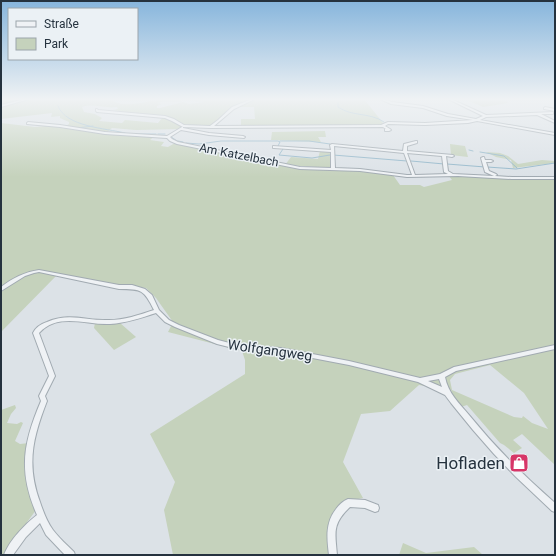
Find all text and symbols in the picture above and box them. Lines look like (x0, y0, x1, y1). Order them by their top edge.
legend (8, 8, 138, 60)
text: Straße (44, 17, 79, 31)
text: Park (44, 37, 69, 51)
street label: Am Katzelbach (198, 140, 280, 170)
street label: Wolfgangweg (227, 336, 313, 364)
shop icon: Hofladen (508, 452, 530, 474)
place label: Hofladen (436, 453, 505, 473)

